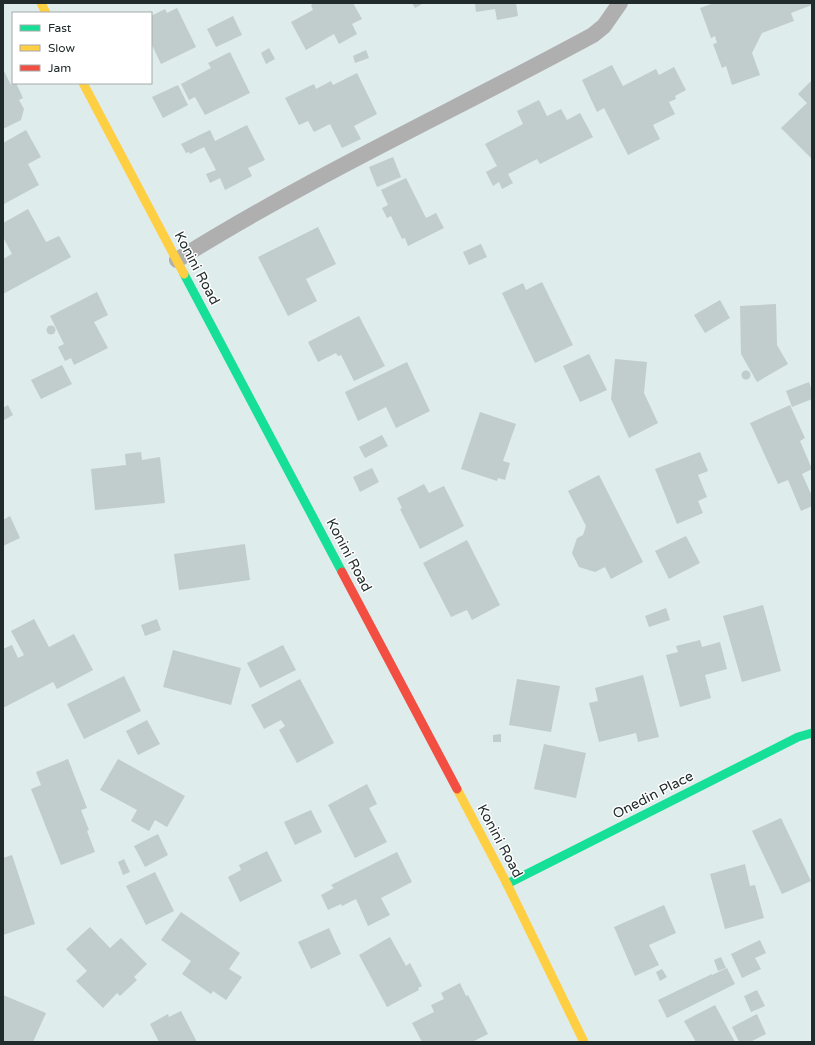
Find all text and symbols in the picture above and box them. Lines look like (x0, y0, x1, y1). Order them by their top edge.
legend (12, 12, 152, 84)
text: Fast (48, 21, 72, 35)
text: Slow (48, 41, 75, 55)
text: Jam (48, 61, 71, 75)
street label: Konini Road (171, 228, 223, 308)
street label: Konini Road (323, 515, 375, 595)
street label: Onedin Place (610, 767, 696, 823)
street label: Konini Road (474, 801, 526, 881)

